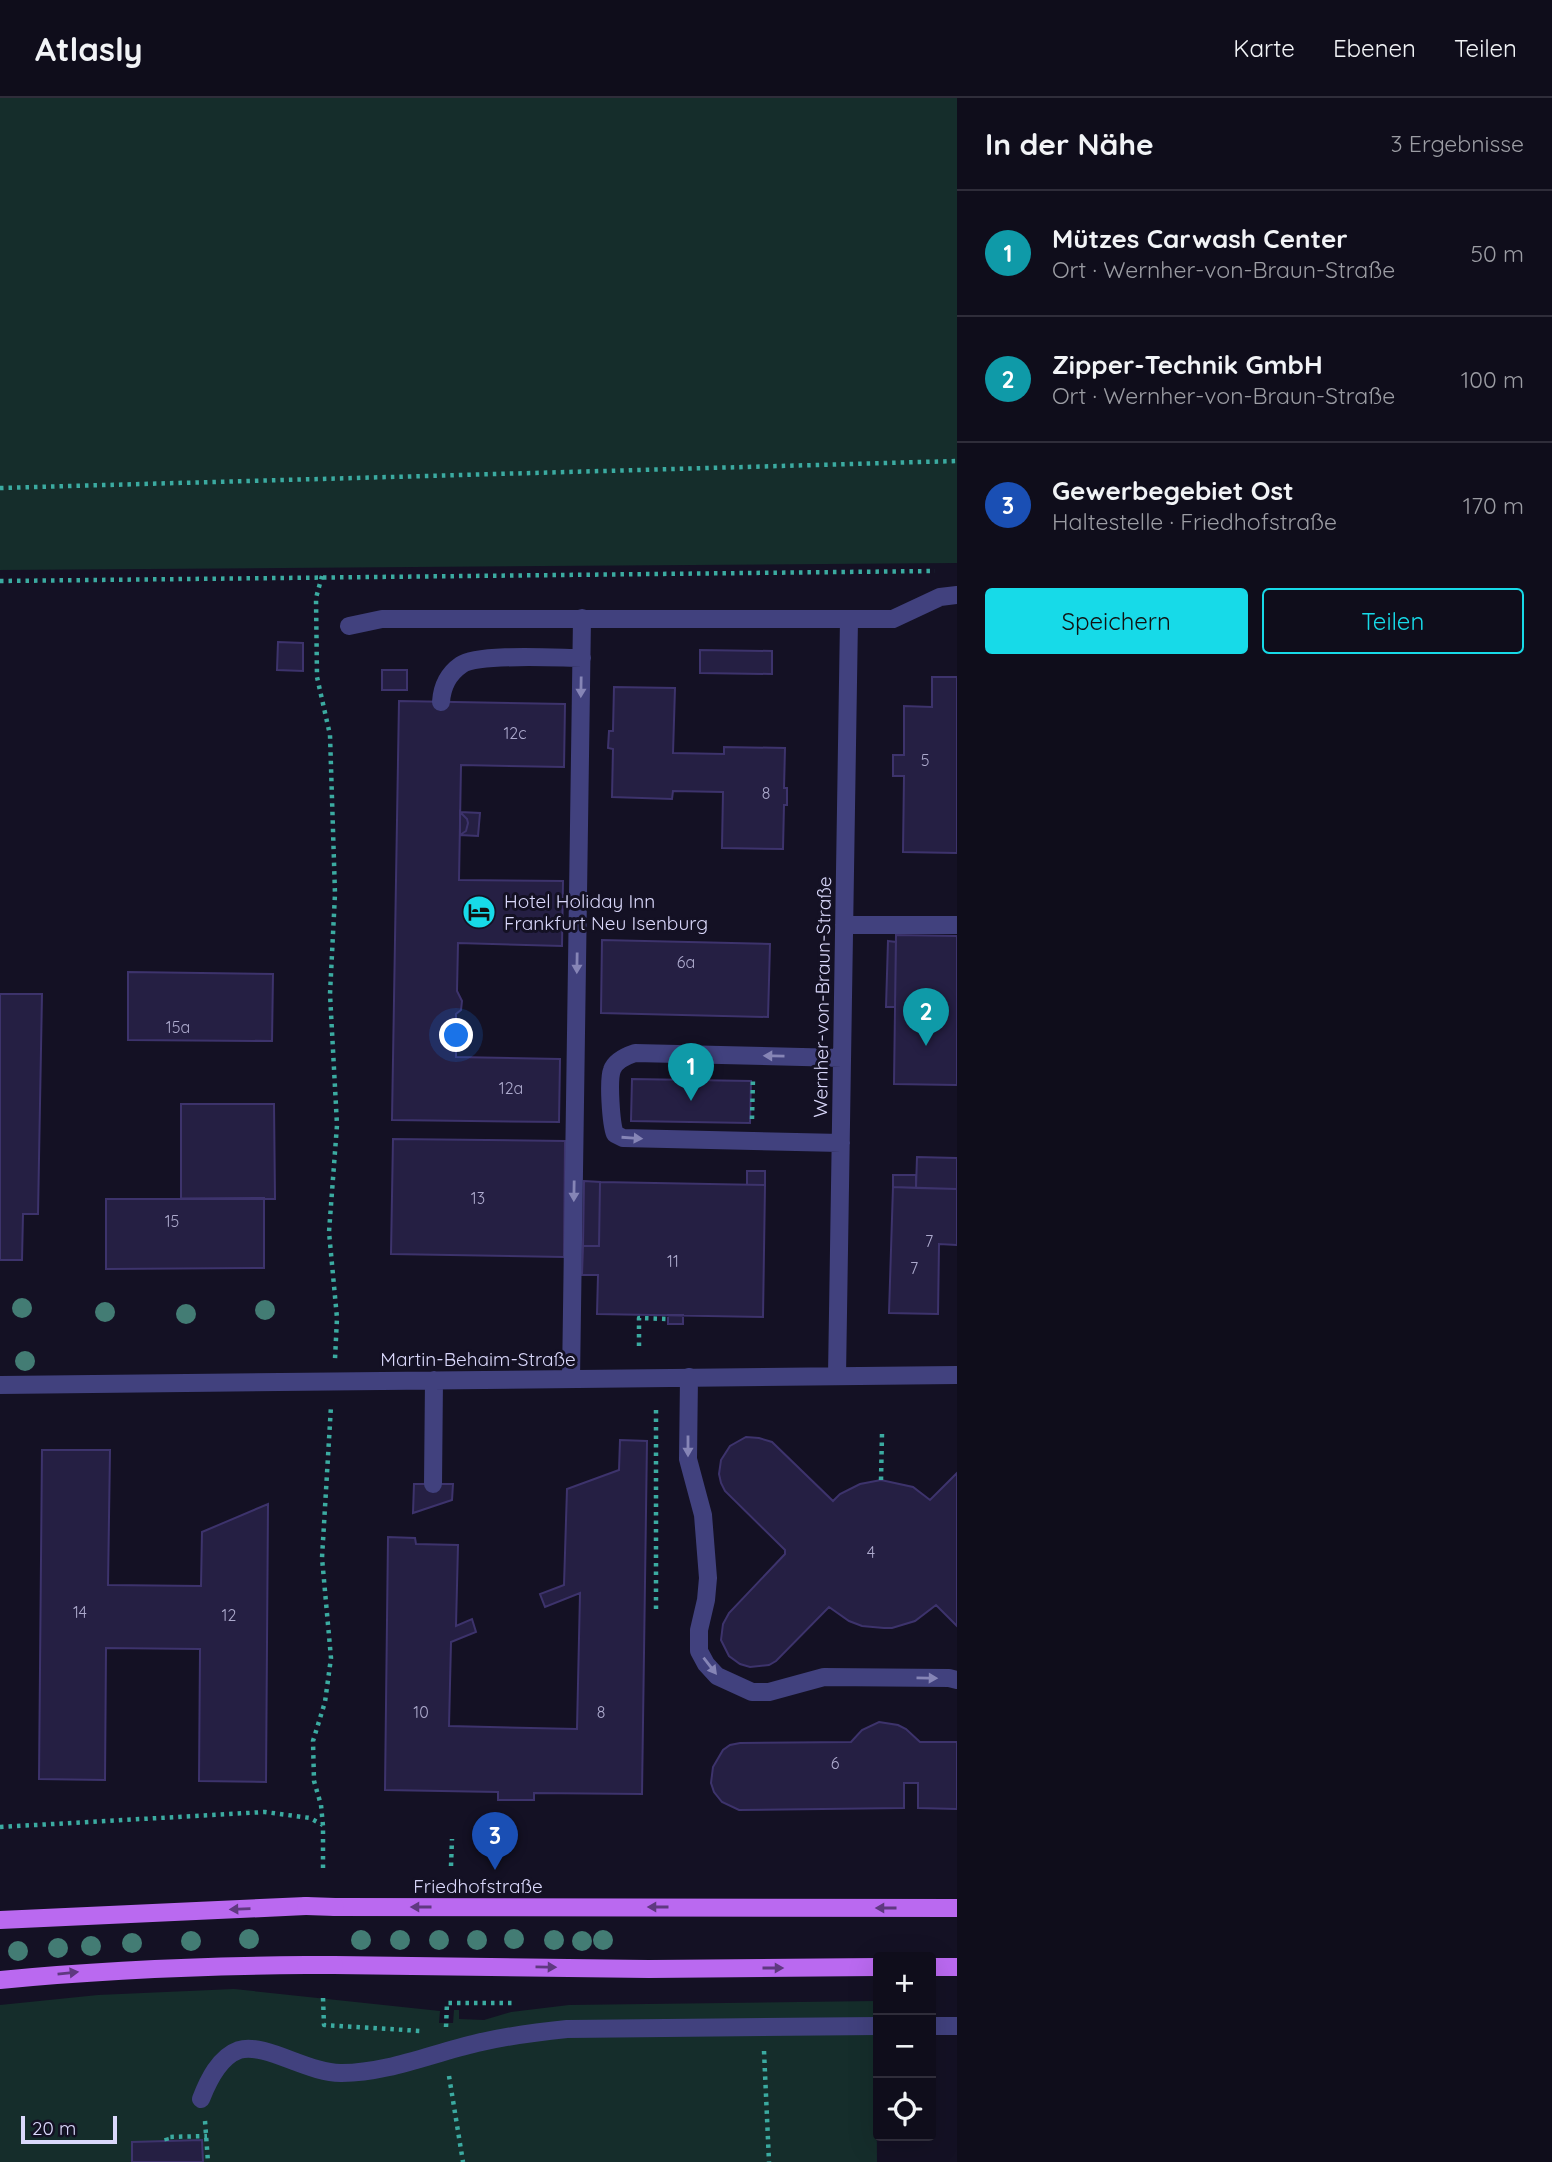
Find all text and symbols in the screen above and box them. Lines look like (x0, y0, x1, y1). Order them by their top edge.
text: Atlasly (35, 28, 143, 69)
text: Karte (1233, 33, 1295, 63)
text: Ebenen (1333, 33, 1416, 63)
text: Teilen (1454, 33, 1517, 63)
text: In der Nähe (985, 125, 1154, 163)
text: 3 Ergebnisse (1390, 129, 1524, 158)
text: Mützes Carwash Center (1052, 222, 1348, 255)
text: 1 (1004, 239, 1012, 268)
text: 50 m (1471, 239, 1524, 268)
text: Ort · Wernher-von-Braun-Straße (1052, 255, 1395, 284)
text: Zipper-Technik GmbH (1052, 348, 1323, 381)
text: 2 (1001, 365, 1015, 394)
text: 100 m (1461, 365, 1524, 394)
text: Ort · Wernher-von-Braun-Straße (1052, 381, 1395, 410)
text: Gewerbegebiet Ost (1052, 474, 1294, 507)
text: 3 (1002, 491, 1014, 520)
text: 170 m (1463, 491, 1524, 520)
text: Haltestelle · Friedhofstraße (1052, 507, 1337, 536)
button: Speichern (985, 588, 1248, 654)
button: Teilen (1262, 588, 1524, 654)
one-way arrow (575, 676, 587, 698)
house number: 12c (503, 723, 527, 743)
house number: 5 (921, 750, 929, 770)
house number: 8 (762, 783, 770, 803)
street label: Wernher-von-Braun-Straße (808, 876, 836, 1118)
place label: Hotel Holiday Inn Frankfurt Neu Isenburg (504, 889, 708, 935)
hotel icon: Hotel Holiday Inn Frankfurt Neu Isenburg (460, 893, 498, 931)
one-way arrow (572, 952, 583, 974)
house number: 6a (677, 952, 695, 972)
pin: 2 (903, 988, 949, 1046)
house number: 15a (166, 1017, 190, 1037)
your location (439, 1018, 473, 1052)
pin: 1 (668, 1043, 714, 1101)
one-way arrow (762, 1050, 784, 1062)
house number: 12a (499, 1078, 523, 1098)
one-way arrow (621, 1133, 643, 1144)
one-way arrow (568, 1180, 579, 1202)
house number: 13 (471, 1188, 485, 1208)
house number: 15 (165, 1211, 179, 1231)
house number: 7 (925, 1231, 933, 1251)
house number: 11 (667, 1251, 679, 1271)
house number: 7 (910, 1258, 918, 1278)
street label: Martin-Behaim-Straße (380, 1347, 576, 1371)
one-way arrow (682, 1435, 694, 1457)
house number: 4 (867, 1542, 875, 1562)
house number: 14 (73, 1602, 87, 1622)
house number: 12 (222, 1605, 237, 1625)
one-way arrow (702, 1657, 717, 1675)
one-way arrow (916, 1672, 938, 1684)
house number: 10 (413, 1702, 429, 1722)
house number: 8 (597, 1702, 605, 1722)
house number: 6 (831, 1753, 840, 1773)
pin: 3 (472, 1812, 518, 1870)
street label: Friedhofstraße (413, 1874, 543, 1898)
one-way arrow (410, 1901, 432, 1913)
one-way arrow (647, 1901, 669, 1913)
one-way arrow (875, 1902, 897, 1914)
one-way arrow (229, 1904, 251, 1915)
map controls (873, 1952, 936, 2141)
button: + (873, 1952, 936, 2015)
one-way arrow (535, 1961, 557, 1973)
one-way arrow (763, 1962, 785, 1974)
one-way arrow (57, 1968, 79, 1979)
button: − (873, 2015, 936, 2078)
button: locate (873, 2078, 936, 2141)
scale bar (21, 2113, 117, 2145)
text: 20 m (32, 2116, 76, 2140)

